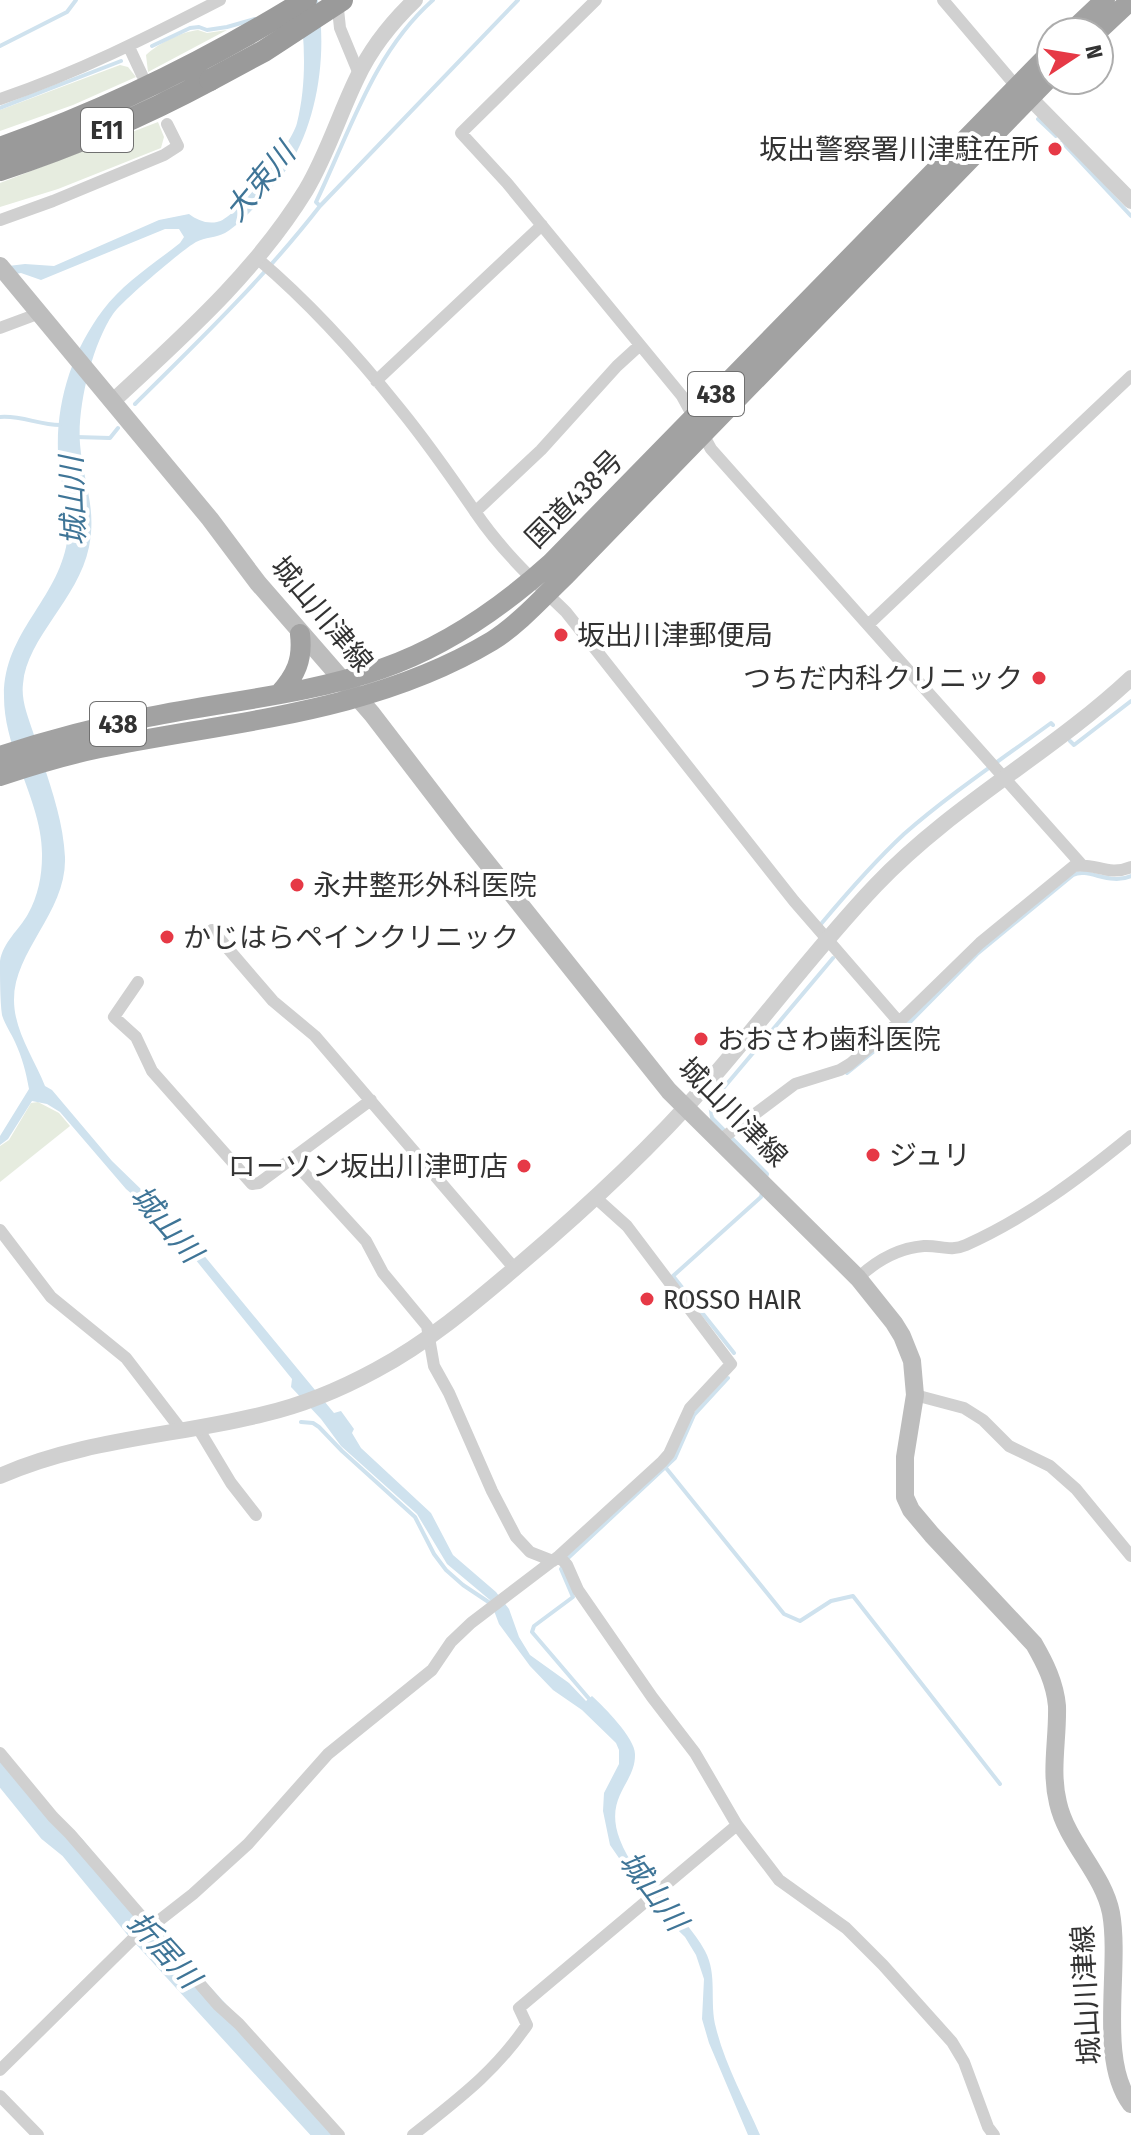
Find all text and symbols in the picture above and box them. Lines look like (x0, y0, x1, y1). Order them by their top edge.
north arrow (1035, 16, 1115, 96)
text: N (1079, 43, 1109, 61)
road number: E11 (81, 108, 133, 152)
place label: 坂出警察署川津駐在所 (759, 133, 1039, 166)
water label: 大束川 (217, 134, 305, 228)
marker: 坂出警察署川津駐在所 (1046, 140, 1064, 158)
road number: 438 (688, 372, 744, 416)
street label: 国道438号 (519, 444, 629, 554)
water label: 城山川 (53, 452, 93, 547)
street label: 城山川津線 (264, 550, 380, 678)
place label: 坂出川津郵便局 (577, 619, 773, 652)
marker: 坂出川津郵便局 (552, 626, 570, 644)
place label: つちだ内科クリニック (743, 662, 1023, 695)
marker: つちだ内科クリニック (1030, 669, 1048, 687)
road number: 438 (90, 702, 146, 746)
place label: 永井整形外科医院 (313, 869, 537, 902)
marker: 永井整形外科医院 (288, 876, 306, 894)
place label: かじはらペインクリニック (183, 921, 519, 954)
marker: かじはらペインクリニック (158, 928, 176, 946)
place label: おおさわ歯科医院 (717, 1023, 941, 1056)
marker: おおさわ歯科医院 (692, 1030, 710, 1048)
street label: 城山川津線 (672, 1051, 794, 1173)
place label: ジュリ (889, 1139, 971, 1172)
marker: ジュリ (864, 1146, 882, 1164)
place label: ローソン坂出川津町店 (228, 1150, 508, 1183)
marker: ローソン坂出川津町店 (515, 1157, 533, 1175)
water label: 城山川 (123, 1178, 211, 1272)
place label: ROSSO HAIR (663, 1283, 802, 1316)
marker: ROSSO HAIR (638, 1290, 656, 1308)
water label: 城山川 (612, 1844, 696, 1940)
water label: 折居川 (121, 1905, 209, 1998)
street label: 城山川津線 (1066, 1924, 1106, 2066)

